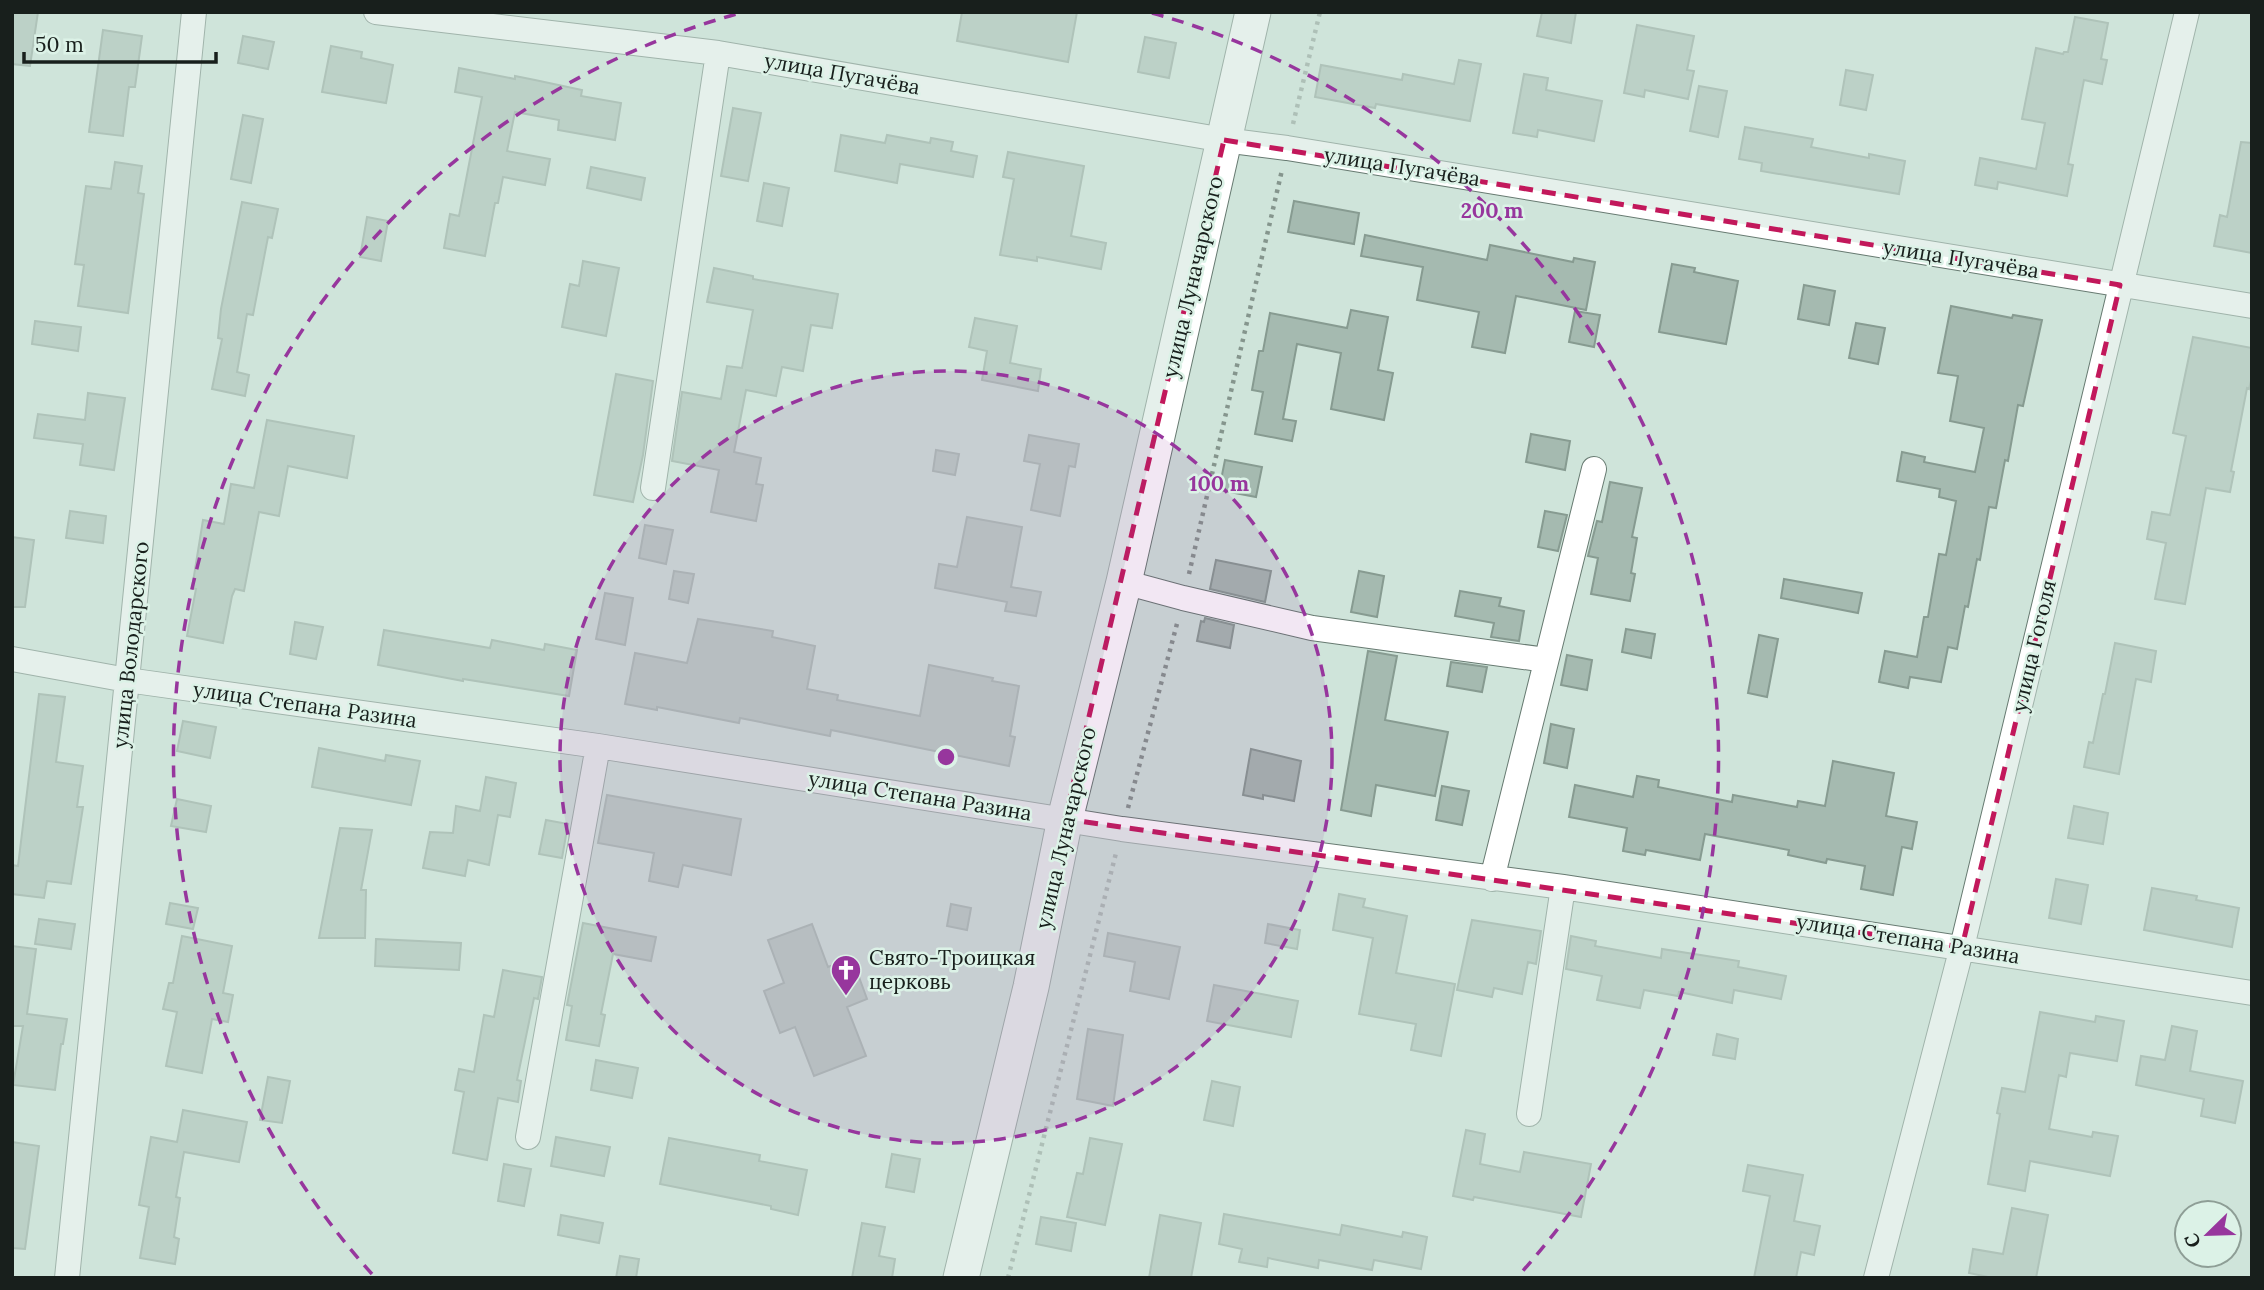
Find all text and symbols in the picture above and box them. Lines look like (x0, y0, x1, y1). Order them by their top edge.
scale bar (24, 21, 217, 65)
text: 50 m (35, 31, 84, 58)
street label: улица Пугачёва (762, 47, 922, 101)
street label: улица Пугачёва (1322, 141, 1482, 192)
street label: улица Луначарского (1156, 173, 1229, 380)
text: 200 m (1461, 197, 1523, 224)
street label: улица Пугачёва (1881, 233, 2041, 284)
text: 100 m (1189, 470, 1249, 497)
street label: улица Володарского (106, 540, 155, 750)
street label: улица Гоголя (2005, 577, 2062, 715)
street label: улица Степана Разина (191, 675, 419, 734)
street label: улица Луначарского (1029, 724, 1102, 931)
centre of rings (934, 745, 958, 769)
street label: улица Степана Разина (806, 765, 1034, 827)
street label: улица Степана Разина (1794, 908, 2022, 970)
place label: Свято-Троицкая церковь (869, 944, 1036, 995)
church icon: Свято-Троицкая церковь (829, 953, 863, 997)
north arrow (2173, 1199, 2243, 1269)
text: С (2179, 1230, 2206, 1251)

